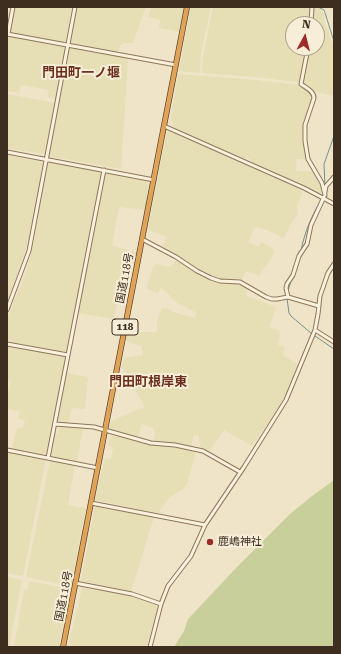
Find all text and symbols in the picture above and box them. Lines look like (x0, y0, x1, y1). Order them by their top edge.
north arrow (285, 16, 325, 56)
text: N (301, 18, 311, 32)
district label: 門田町一ノ堰 (42, 65, 120, 81)
street label: 国道118号 (114, 251, 136, 305)
road number: 118 (112, 319, 138, 335)
district label: 門田町根岸東 (109, 374, 187, 390)
place label: 鹿嶋神社 (218, 535, 262, 549)
marker: 鹿嶋神社 (205, 537, 215, 547)
street label: 国道118号 (53, 569, 75, 623)

